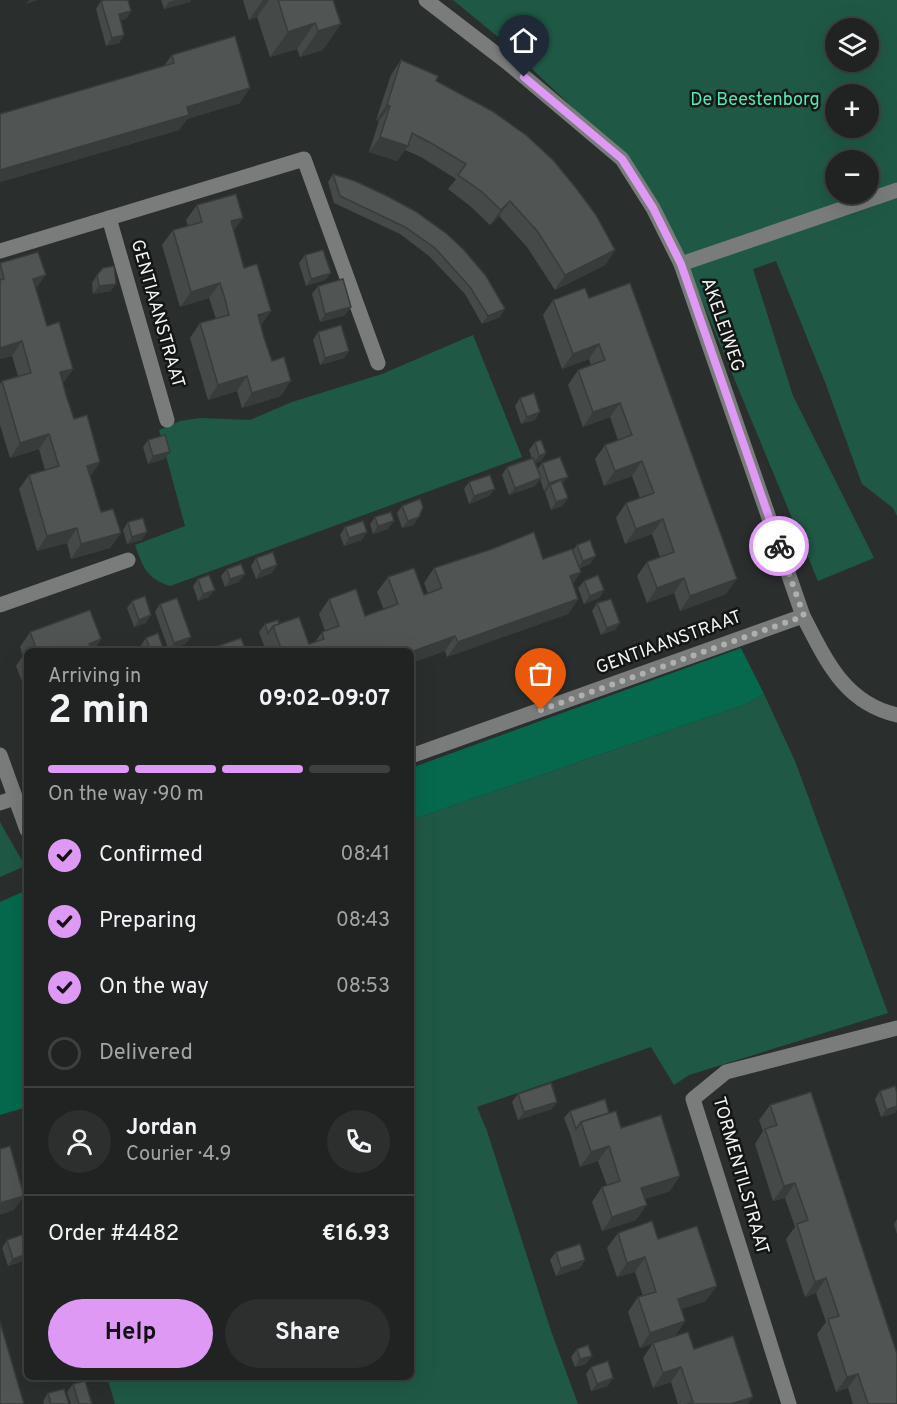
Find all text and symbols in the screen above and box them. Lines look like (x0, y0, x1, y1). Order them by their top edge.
pin (498, 15, 549, 77)
map controls (825, 18, 879, 204)
button: layers (825, 18, 879, 72)
icon: home (507, 24, 540, 57)
button: + (825, 84, 879, 138)
park label: De Beestenborg (690, 89, 820, 112)
button: − (825, 150, 879, 204)
street label: GENTIAANSTRAAT (125, 237, 189, 391)
street label: AKELEIWEG (695, 275, 749, 375)
courier (749, 516, 809, 576)
icon: bike (763, 530, 796, 563)
street label: GENTIAANSTRAAT (593, 606, 745, 680)
pin (515, 648, 566, 710)
icon: bag (524, 657, 557, 690)
text: Arriving in (48, 664, 141, 690)
text: 09:02–09:07 (259, 686, 390, 713)
text: 2 min (48, 688, 150, 737)
text: On the way · 90 m (48, 782, 204, 808)
icon: check (48, 839, 81, 872)
text: Confirmed (99, 842, 203, 869)
text: 08:41 (341, 842, 390, 868)
icon: check (48, 905, 81, 938)
text: Preparing (99, 908, 197, 935)
text: 08:43 (336, 908, 390, 934)
icon: check (48, 971, 81, 1004)
text: On the way (99, 974, 209, 1001)
text: 08:53 (336, 974, 390, 1000)
text: Delivered (99, 1040, 193, 1067)
street label: TORMENTILSTRAAT (706, 1094, 774, 1258)
button: person (48, 1110, 111, 1173)
button: phone (327, 1110, 390, 1173)
text: Jordan (126, 1115, 197, 1142)
text: Courier · 4.9 (126, 1142, 231, 1168)
text: Order #4482 (48, 1221, 179, 1248)
text: €16.93 (322, 1221, 390, 1248)
button: Help (48, 1299, 213, 1368)
button: Share (225, 1299, 390, 1368)

